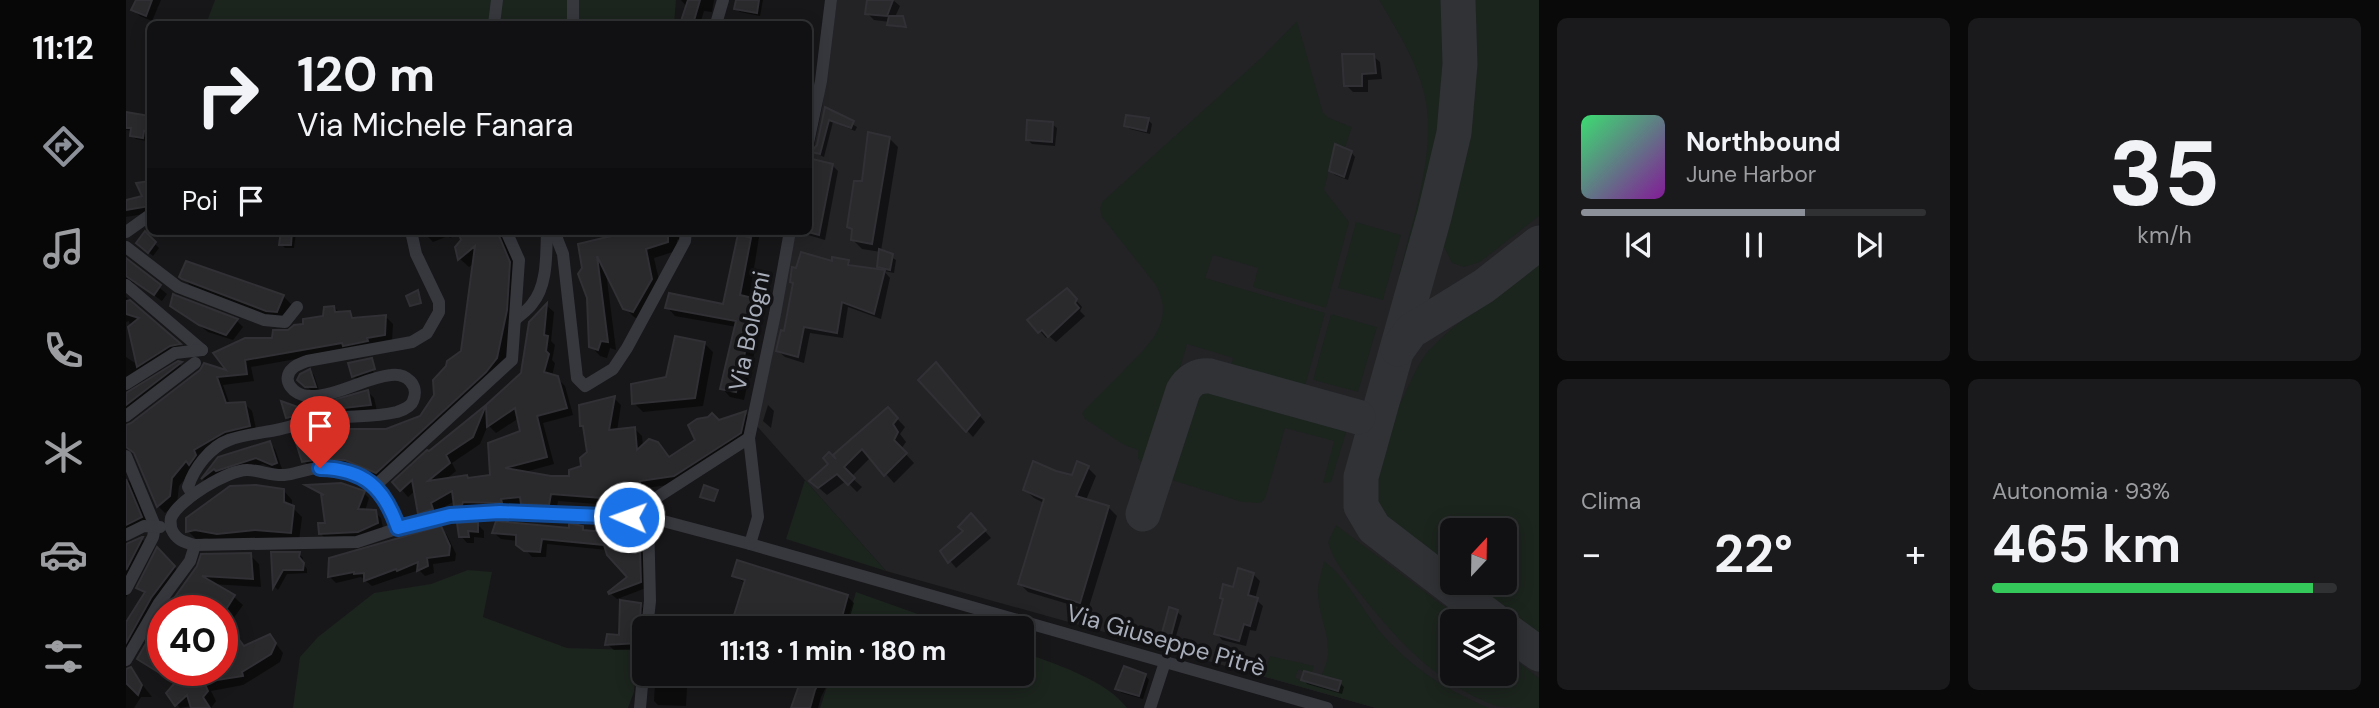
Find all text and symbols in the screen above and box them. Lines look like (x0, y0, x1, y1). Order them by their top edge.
text: 11:12 (32, 27, 94, 69)
text: 120 m (297, 42, 435, 106)
icon: right (182, 49, 273, 140)
text: Via Michele Fanara (297, 104, 574, 146)
text: 35 (2109, 115, 2220, 233)
icon: directions (39, 122, 88, 171)
text: Northbound (1686, 125, 1841, 159)
text: June Harbor (1686, 159, 1816, 189)
icon: arrive (232, 182, 270, 220)
text: Poi (182, 184, 218, 218)
text: km/h (2137, 220, 2192, 250)
icon: music (39, 224, 88, 273)
icon: previous (1620, 226, 1658, 264)
icon: pause (1735, 226, 1773, 264)
icon: next (1850, 226, 1888, 264)
street label: Via Bologni (721, 268, 777, 394)
icon: phone (39, 326, 88, 375)
pin (290, 396, 350, 468)
icon: arrive (301, 407, 339, 445)
icon: climate (39, 428, 88, 477)
text: Autonomia · 93% (1992, 476, 2170, 506)
position arrow (592, 480, 666, 554)
text: Clima (1581, 486, 1641, 516)
text: 465 km (1992, 510, 2181, 578)
north arrow (1440, 518, 1517, 595)
map controls (1440, 518, 1517, 686)
text: 22° (1714, 520, 1793, 588)
text: − (1581, 529, 1602, 579)
text: + (1905, 529, 1926, 579)
icon: car (39, 530, 88, 579)
speed limit sign: 40 (147, 595, 238, 686)
street label: Via Giuseppe Pitrè (1063, 597, 1269, 683)
button: layers (1440, 609, 1517, 686)
icon: filters (39, 632, 88, 681)
text: 11:13 · 1 min · 180 m (720, 634, 946, 668)

